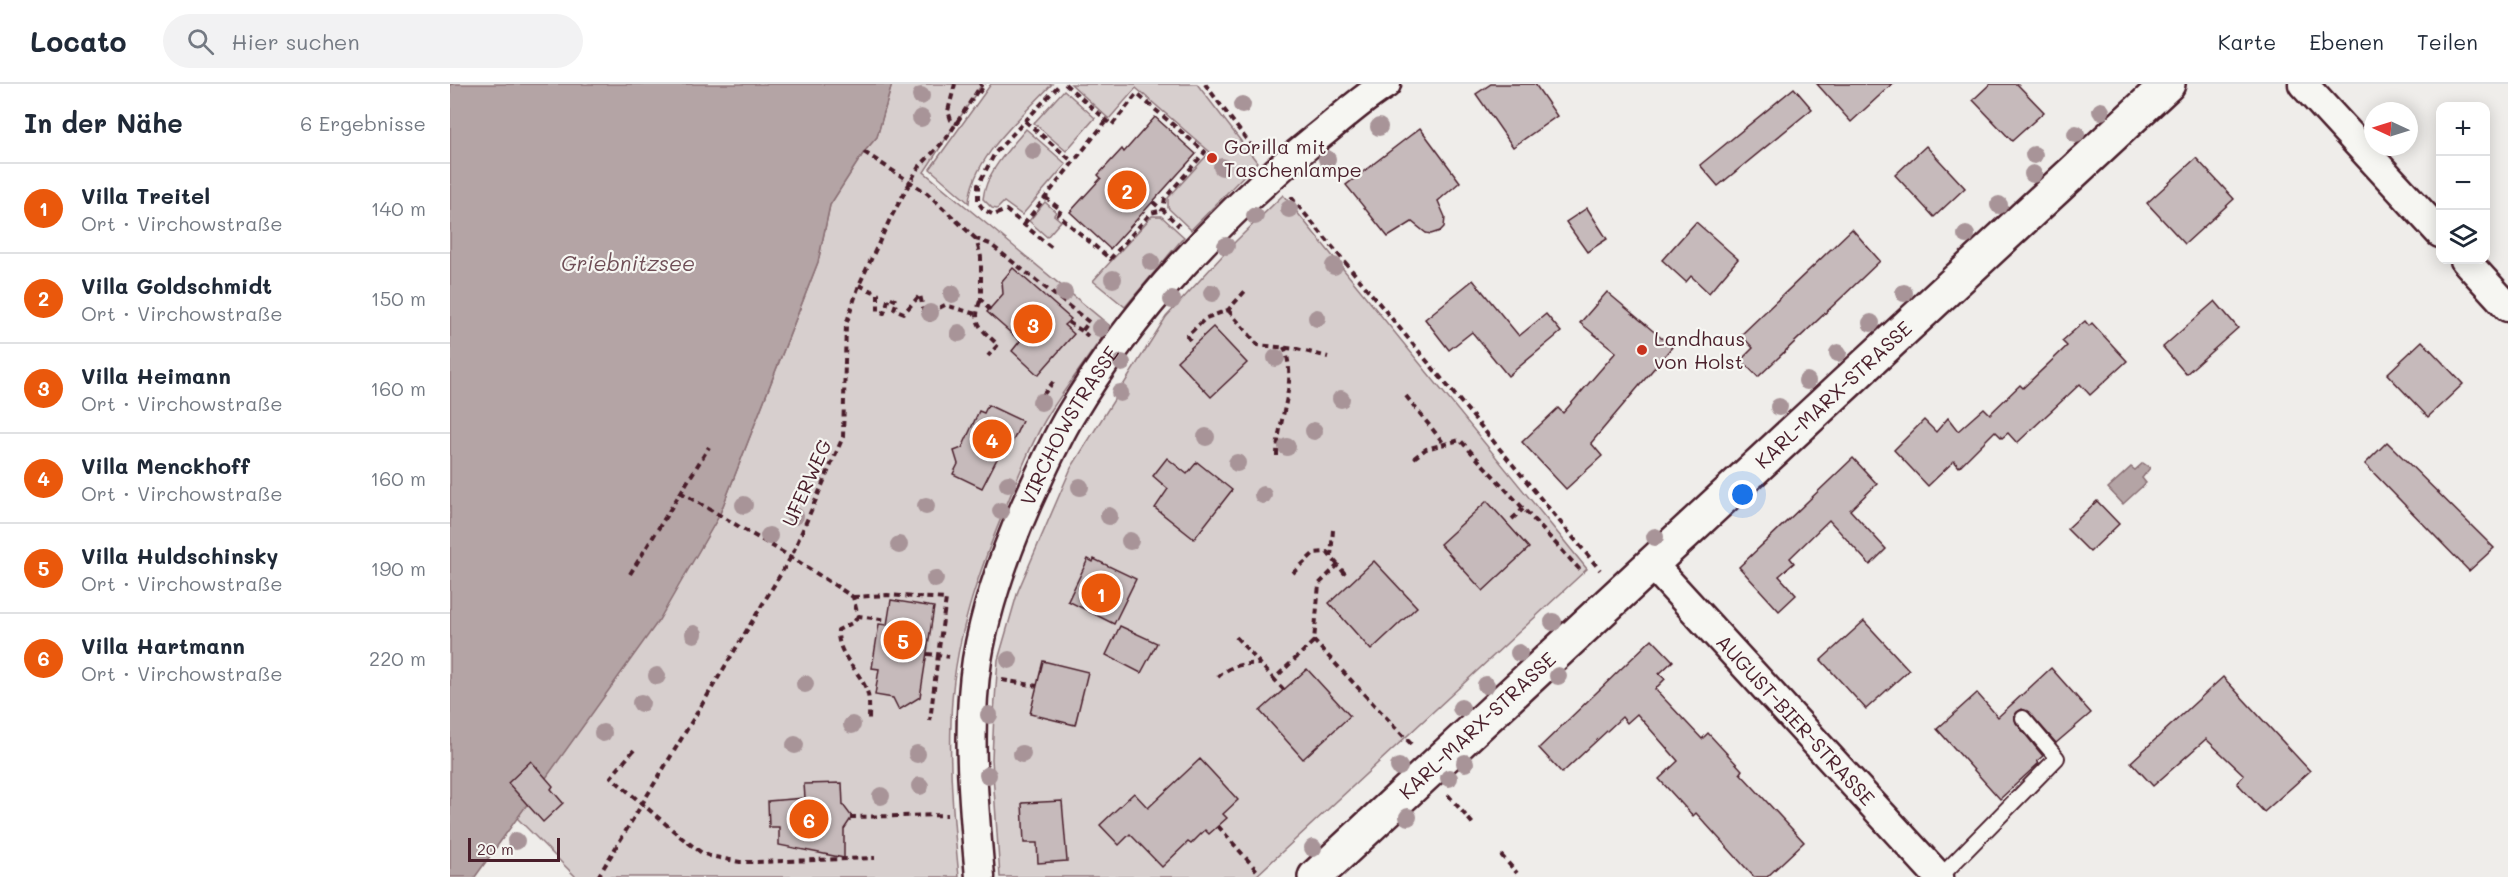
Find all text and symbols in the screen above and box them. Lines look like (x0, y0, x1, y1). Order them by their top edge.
search box (163, 14, 583, 68)
text: Locato (30, 23, 127, 59)
icon: search (184, 25, 217, 58)
text: Hier suchen (232, 27, 360, 56)
text: Karte (2218, 28, 2276, 55)
text: Ebenen (2309, 28, 2384, 55)
text: Teilen (2417, 28, 2478, 55)
north arrow (2364, 102, 2418, 156)
map controls (2436, 102, 2490, 264)
button: + (2436, 102, 2490, 156)
text: In der Nähe (24, 106, 183, 140)
text: 6 Ergebnisse (300, 110, 426, 136)
place label: Gorilla mit Taschenlampe (1224, 133, 1362, 182)
marker: Gorilla mit Taschenlampe (1205, 151, 1219, 165)
button: − (2436, 156, 2490, 210)
pin: 2 (1108, 168, 1146, 212)
text: Villa Treitel (81, 181, 210, 210)
text: 1 (39, 195, 48, 221)
text: 140 m (371, 195, 426, 221)
text: Ort · Virchowstraße (81, 210, 283, 236)
button: layers (2436, 210, 2490, 264)
water label: Griebnitzsee (561, 249, 695, 276)
text: Villa Goldschmidt (81, 271, 272, 300)
text: 2 (38, 285, 49, 311)
text: 150 m (371, 285, 426, 311)
text: Ort · Virchowstraße (81, 300, 283, 326)
pin: 3 (1014, 302, 1052, 346)
street label: KARL-MARX-STRASSE (1749, 315, 1917, 474)
place label: Landhaus von Holst (1654, 325, 1745, 374)
street label: VIRCHOWSTRASSE (1014, 340, 1124, 509)
marker: Landhaus von Holst (1635, 343, 1649, 357)
text: Villa Heimann (81, 361, 231, 390)
text: 3 (38, 375, 50, 401)
text: 160 m (370, 375, 426, 401)
text: Ort · Virchowstraße (81, 390, 283, 416)
pin: 4 (972, 416, 1012, 462)
street label: UFERWEG (775, 435, 837, 530)
text: Villa Menckhoff (81, 451, 250, 480)
text: 4 (37, 465, 50, 491)
text: 160 m (370, 465, 426, 491)
text: Ort · Virchowstraße (81, 480, 283, 506)
your location (1728, 480, 1757, 509)
text: Villa Huldschinsky (81, 541, 278, 570)
text: 5 (38, 555, 49, 581)
text: 190 m (371, 555, 426, 581)
text: Ort · Virchowstraße (81, 570, 283, 596)
pin: 1 (1082, 570, 1120, 616)
pin: 5 (884, 618, 922, 662)
street label: AUGUST-BIER-STRASSE (1711, 629, 1881, 811)
text: Villa Hartmann (81, 631, 245, 660)
text: 6 (37, 645, 50, 671)
text: 220 m (369, 645, 426, 671)
street label: KARL-MARX-STRASSE (1393, 646, 1561, 805)
text: Ort · Virchowstraße (81, 660, 283, 686)
pin: 6 (790, 796, 828, 842)
scale bar (468, 835, 560, 862)
text: 20 m (477, 838, 514, 859)

